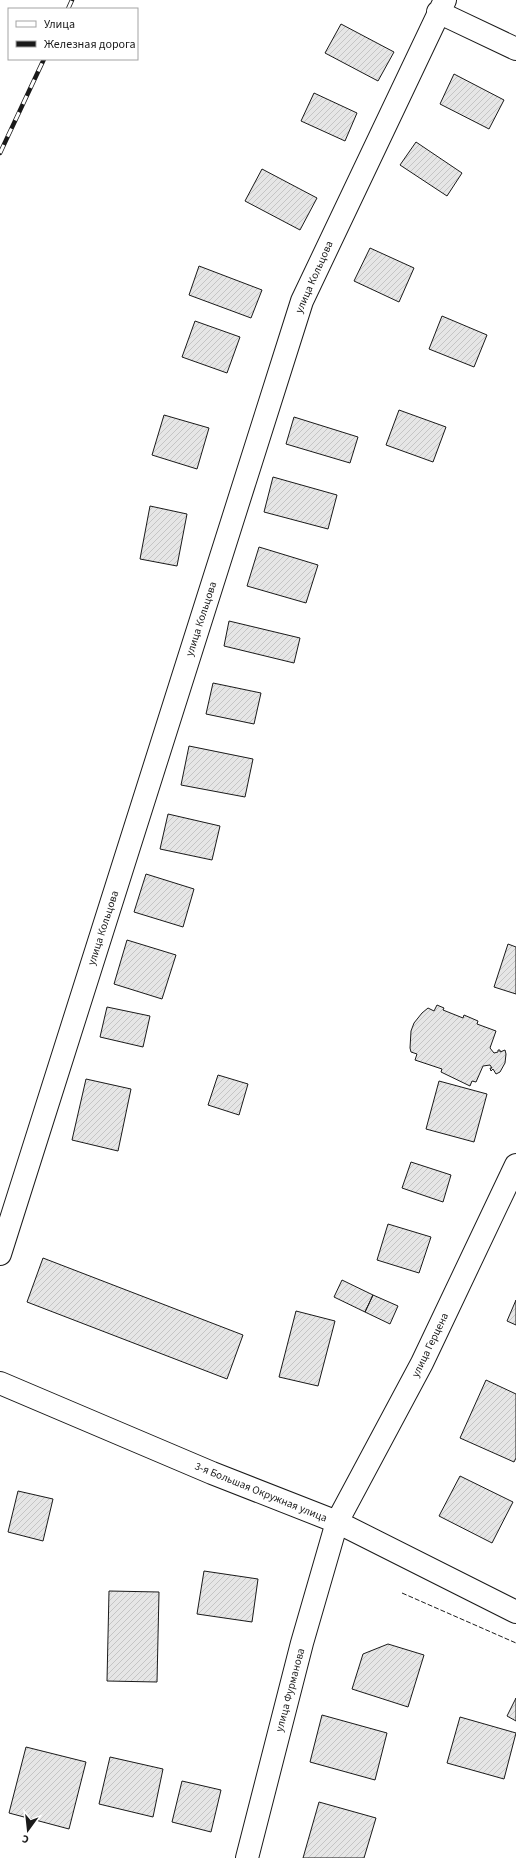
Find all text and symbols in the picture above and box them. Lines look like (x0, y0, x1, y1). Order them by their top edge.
legend (8, 8, 138, 60)
text: Улица (44, 16, 75, 33)
text: Железная дорога (44, 36, 136, 53)
street label: улица Кольцова (291, 238, 337, 316)
street label: улица Кольцова (182, 580, 220, 658)
street label: улица Кольцова (84, 889, 122, 967)
street label: улица Герцена (408, 1310, 452, 1380)
street label: 3-я Большая Окружная улица (192, 1459, 330, 1525)
street label: улица Фурманова (272, 1646, 308, 1734)
north arrow (8, 1810, 48, 1850)
text: С (20, 1831, 31, 1847)

